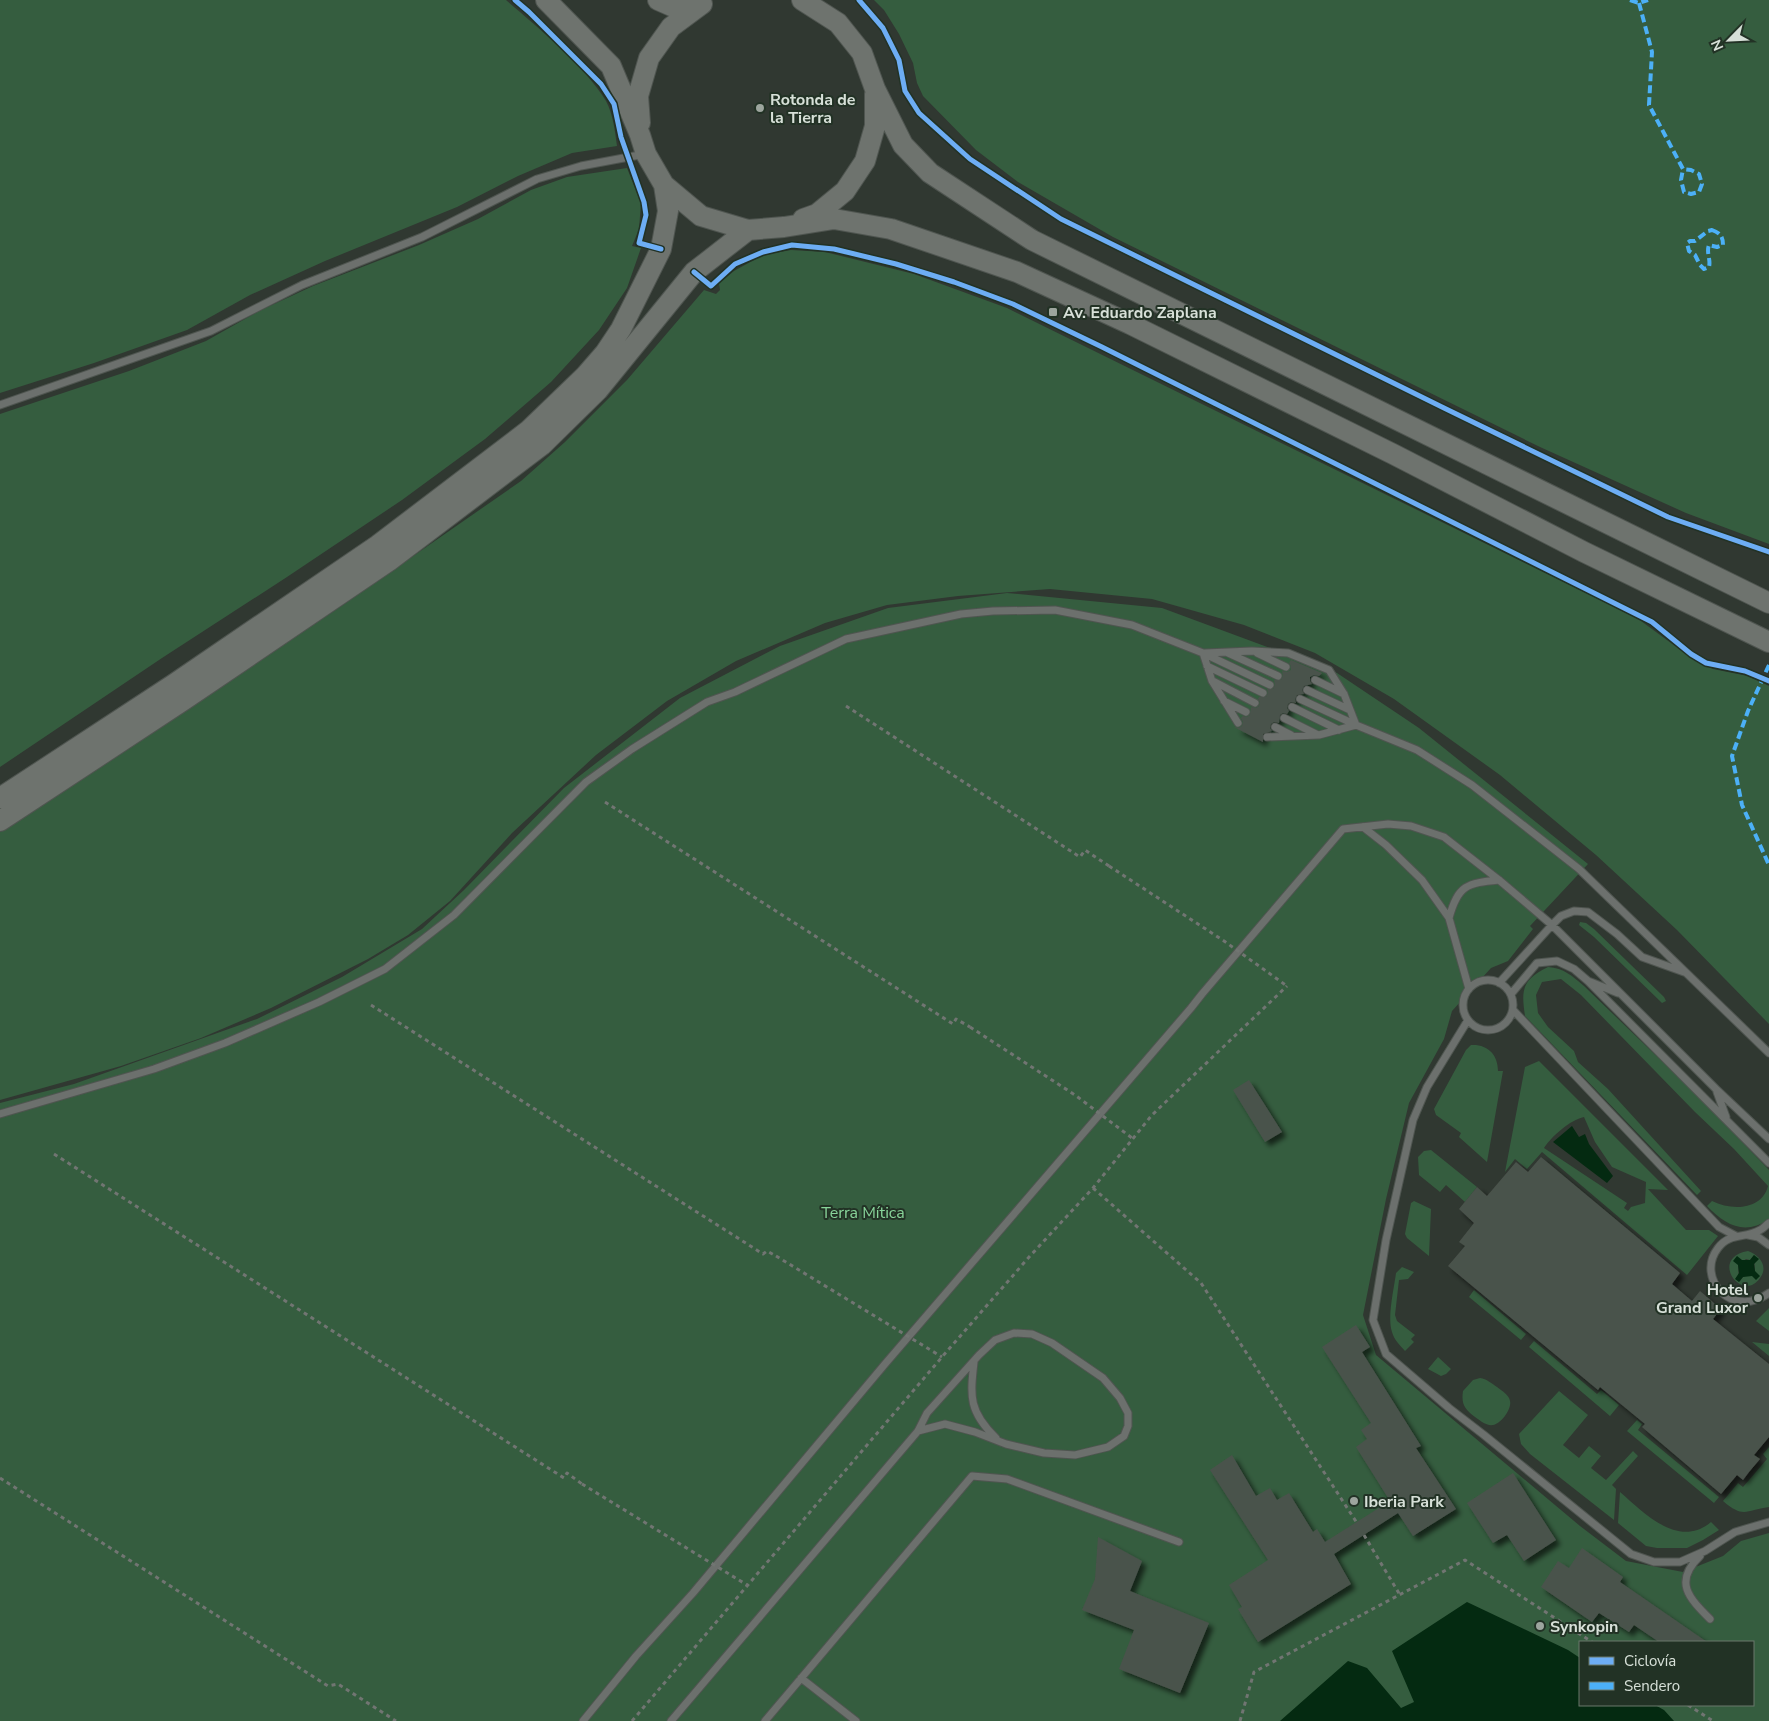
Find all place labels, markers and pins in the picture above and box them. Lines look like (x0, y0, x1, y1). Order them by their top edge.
place label: Rotonda de la Tierra (770, 89, 856, 129)
marker: Rotonda de la Tierra (754, 102, 766, 114)
place label: Av. Eduardo Zaplana (1063, 302, 1217, 324)
marker: Av. Eduardo Zaplana (1047, 306, 1059, 318)
place label: Hotel Grand Luxor (1656, 1279, 1749, 1319)
marker: Hotel Grand Luxor (1752, 1292, 1764, 1304)
place label: Iberia Park (1364, 1491, 1444, 1513)
marker: Iberia Park (1348, 1495, 1360, 1507)
place label: Synkopin (1550, 1616, 1618, 1638)
marker: Synkopin (1534, 1620, 1546, 1632)

